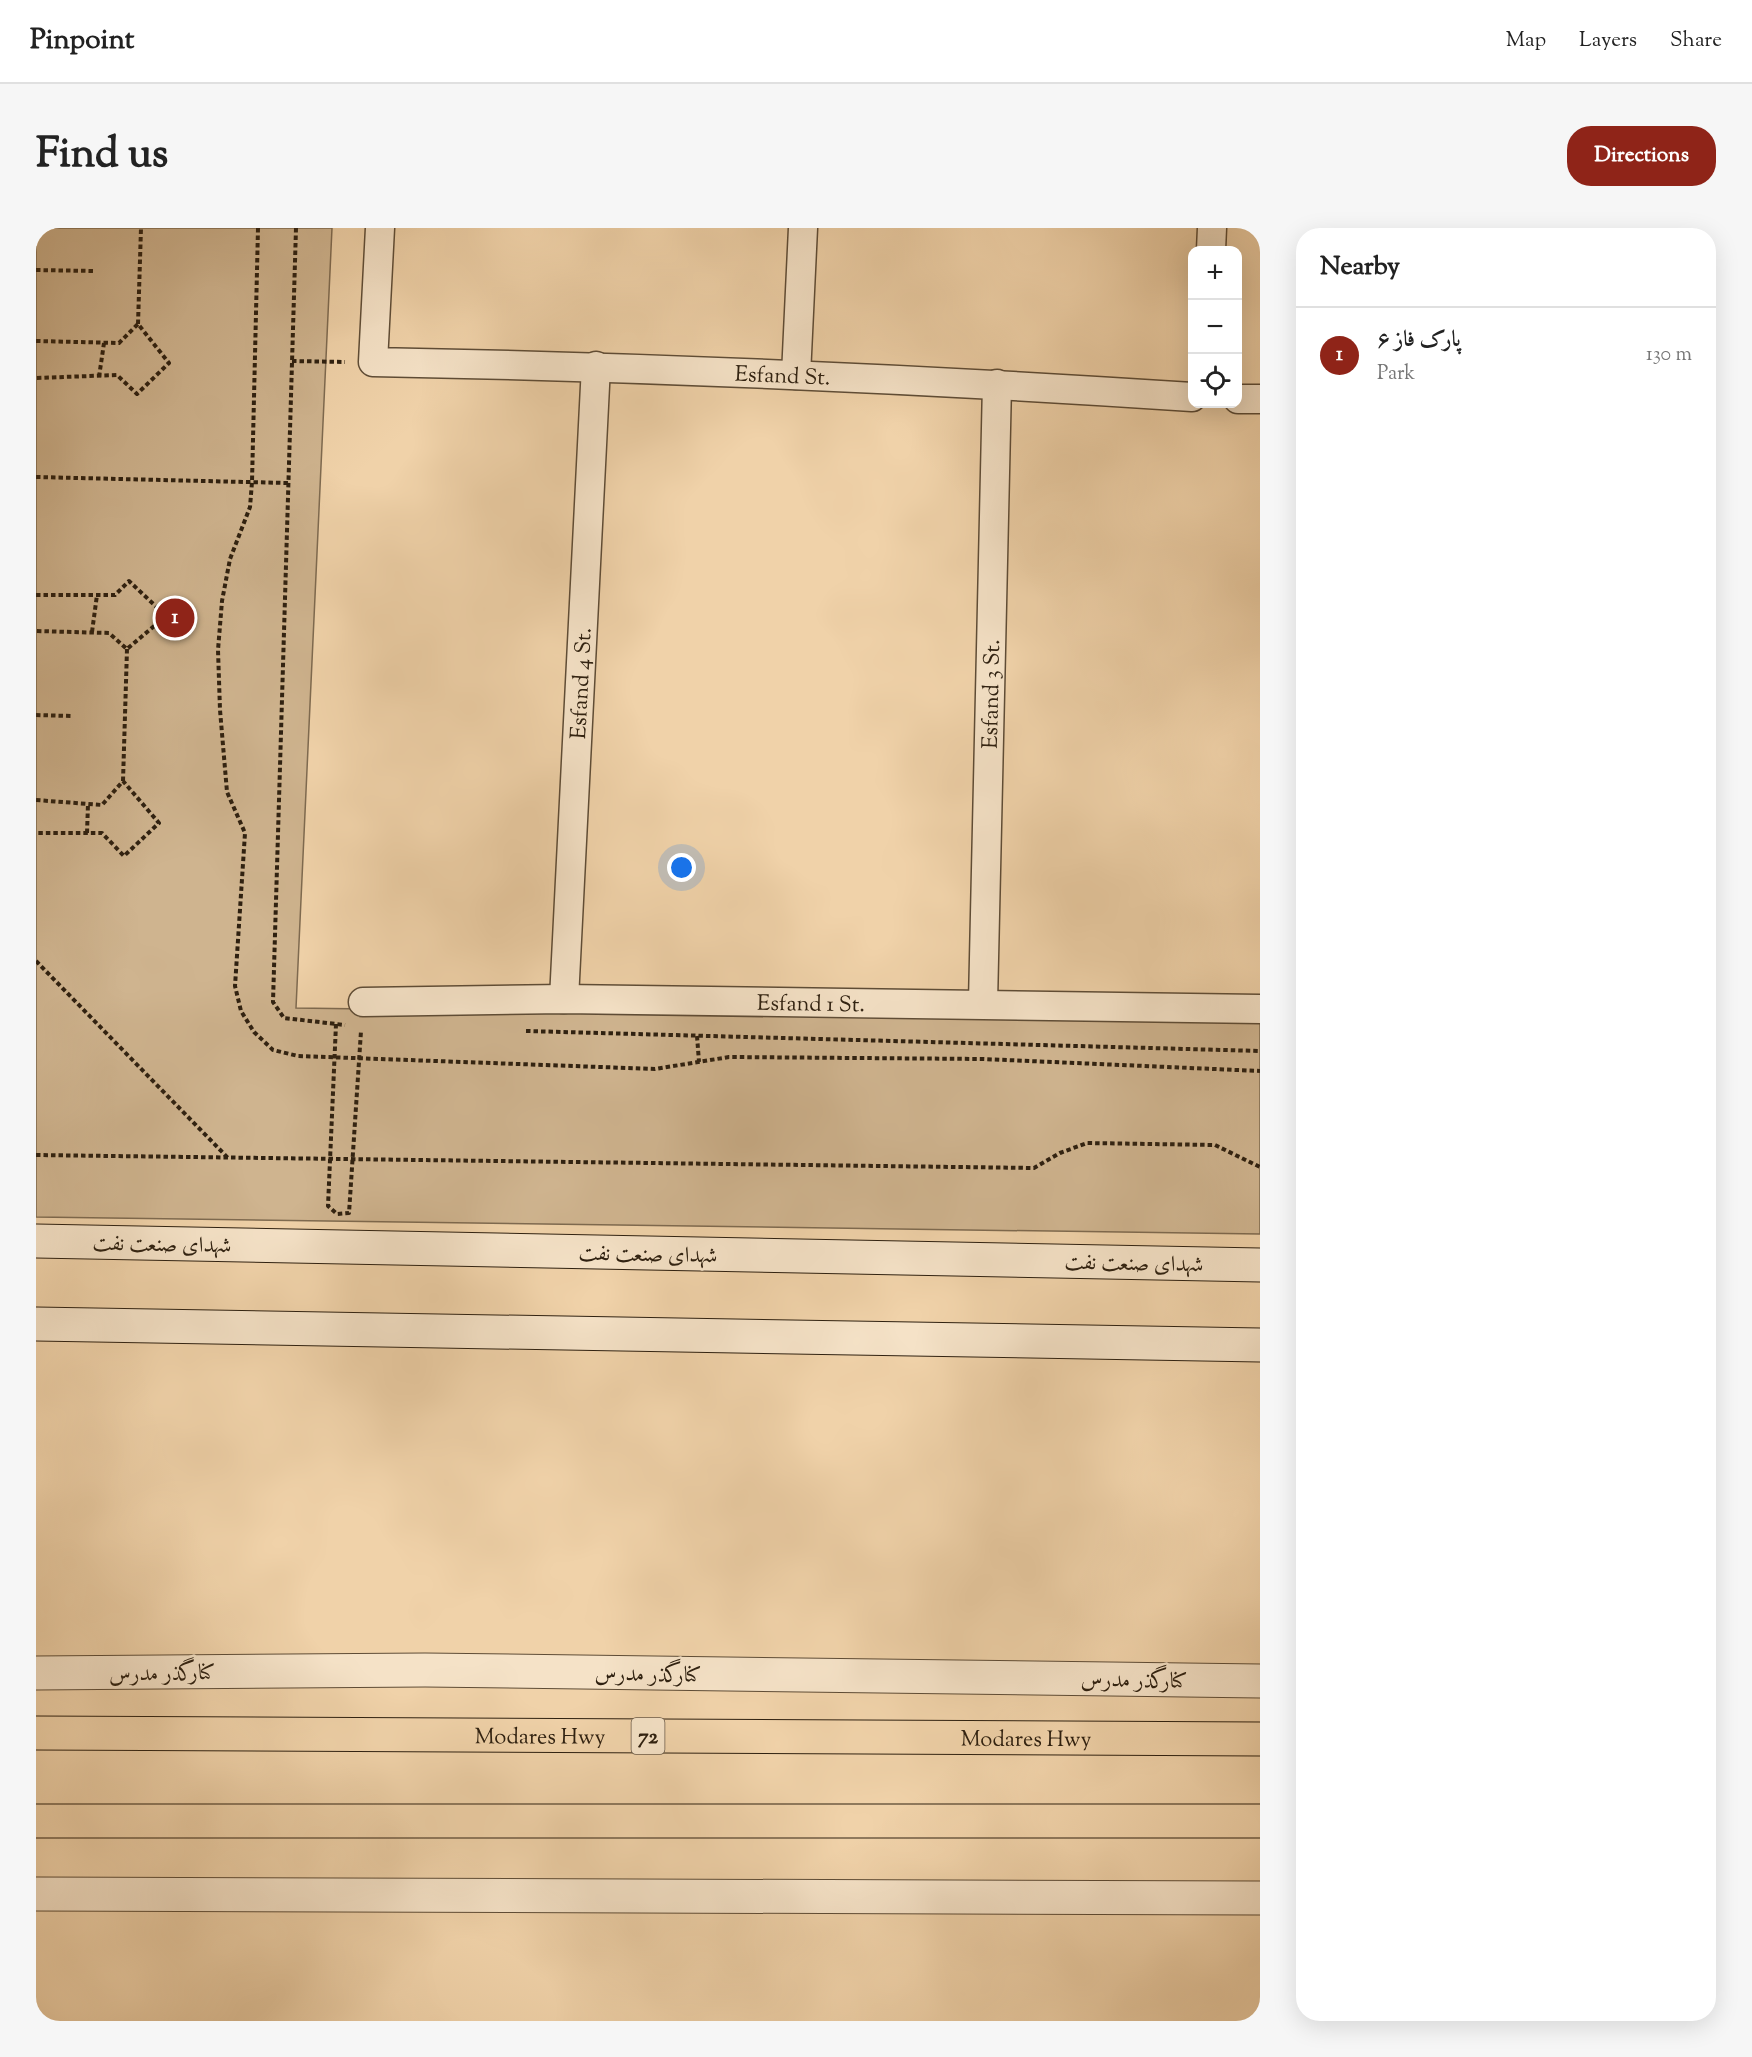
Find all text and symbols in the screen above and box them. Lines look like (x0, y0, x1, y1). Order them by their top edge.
text: Pinpoint (30, 21, 134, 61)
text: Map (1506, 26, 1546, 56)
text: Layers (1579, 26, 1637, 56)
text: Share (1670, 26, 1722, 56)
text: Find us (36, 126, 168, 186)
button: Directions (1567, 126, 1716, 186)
map controls (1188, 246, 1242, 408)
button: + (1188, 246, 1242, 300)
text: Nearby (1320, 249, 1400, 286)
button: − (1188, 300, 1242, 354)
text: پارک فاز ۶ (1377, 325, 1461, 357)
text: 1 (1336, 341, 1343, 370)
text: 130 m (1646, 341, 1692, 370)
button: locate (1188, 354, 1242, 408)
street label: Esfand St. (734, 360, 831, 396)
text: Park (1377, 360, 1415, 389)
pin: 1 (156, 596, 194, 640)
street label: Esfand 4 St. (564, 627, 602, 740)
street label: Esfand 3 St. (976, 639, 1010, 749)
your location (667, 853, 696, 882)
street label: Esfand 1 St. (757, 989, 865, 1022)
street label: شهدای صنعت نفت (92, 1229, 232, 1263)
street label: شهدای صنعت نفت (578, 1239, 718, 1273)
street label: شهدای صنعت نفت (1064, 1248, 1204, 1282)
street label: کنارگذر مدرس (108, 1656, 216, 1692)
street label: کنارگذر مدرس (594, 1657, 702, 1693)
street label: کنارگذر مدرس (1080, 1663, 1188, 1699)
road number: 72 (632, 1718, 664, 1754)
street label: Modares Hwy (474, 1722, 606, 1755)
street label: Modares Hwy (960, 1725, 1092, 1757)

